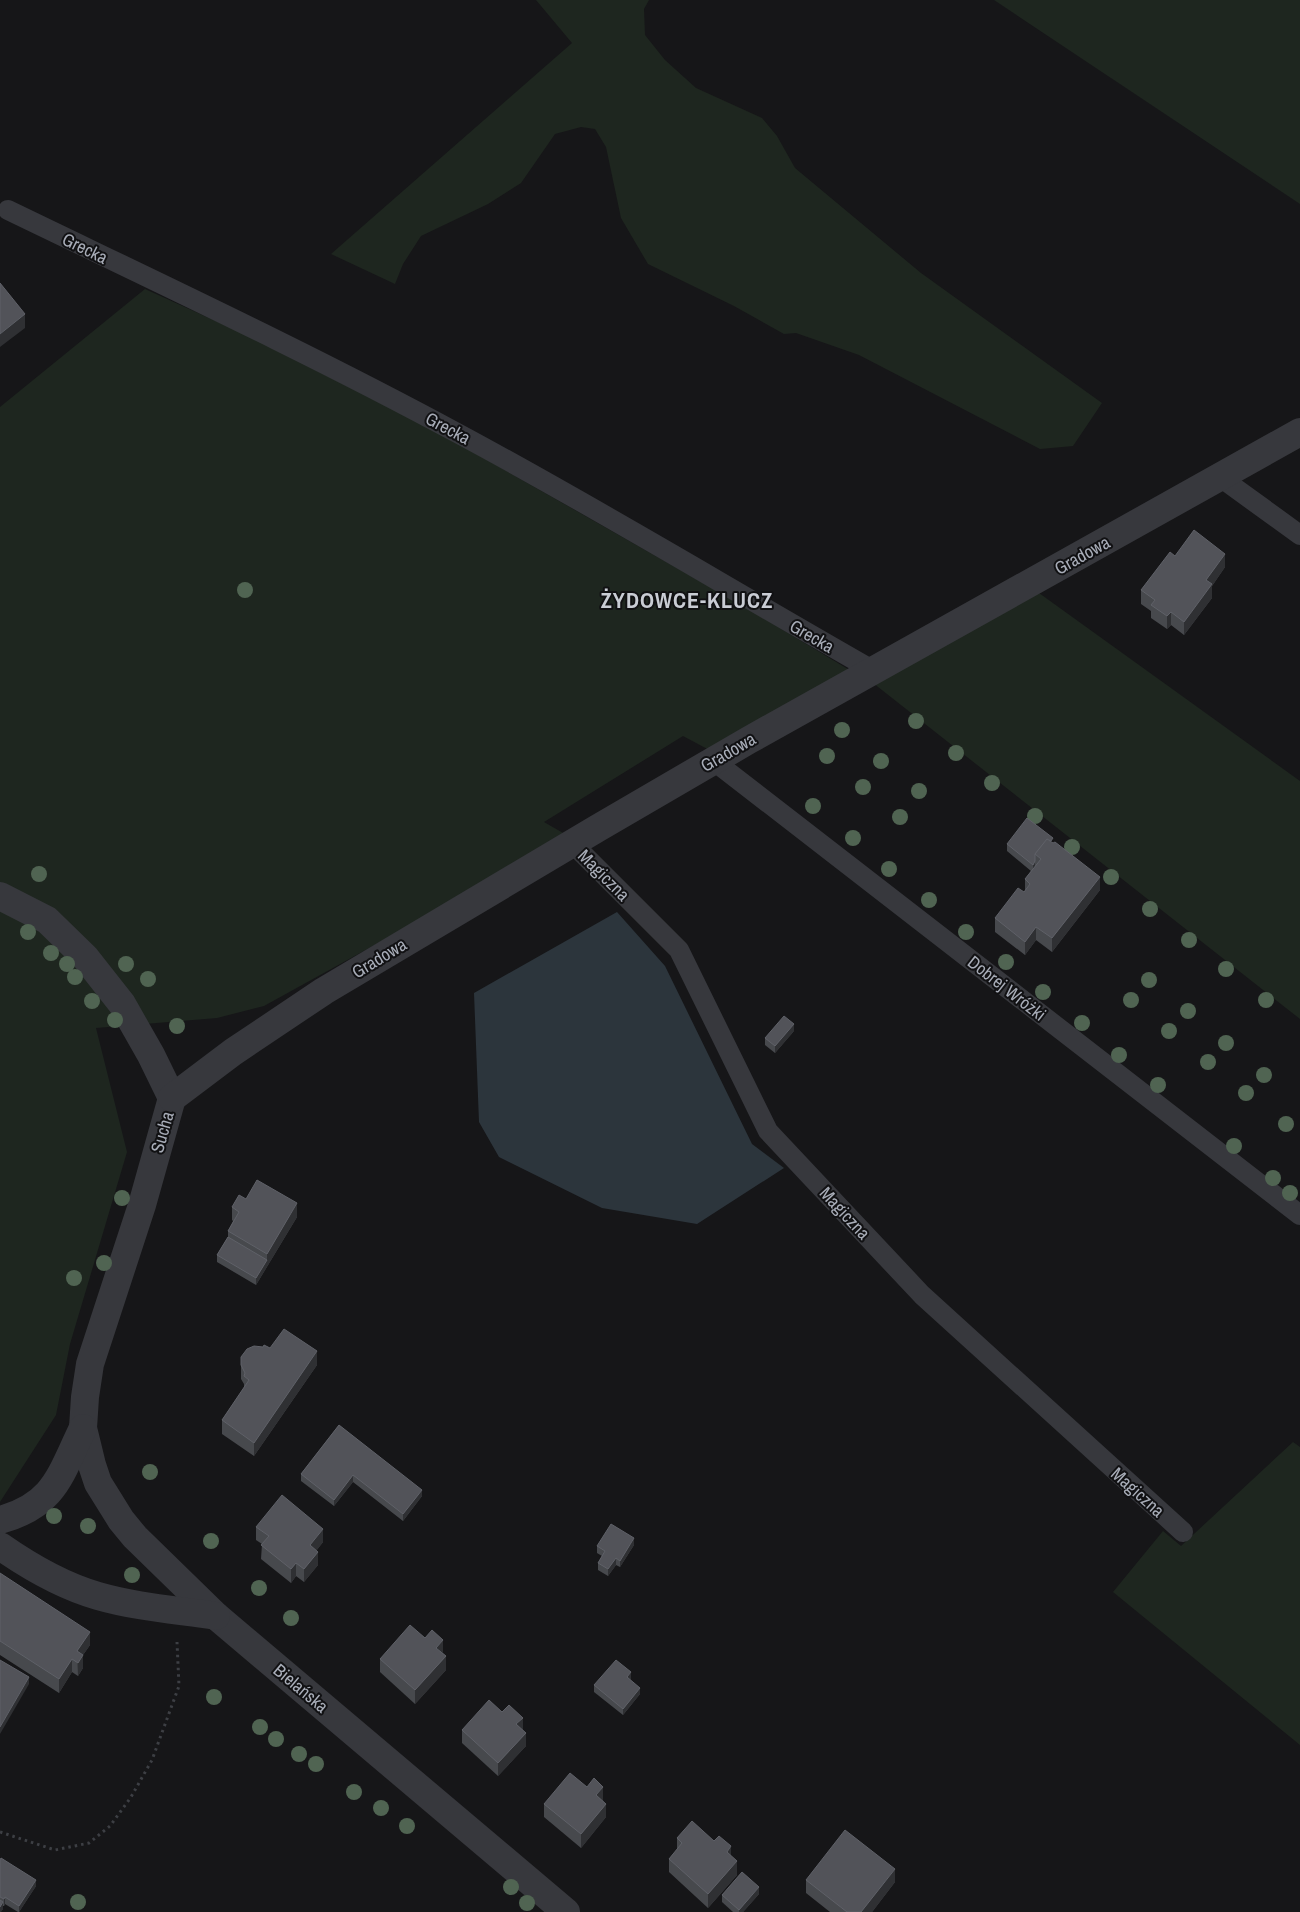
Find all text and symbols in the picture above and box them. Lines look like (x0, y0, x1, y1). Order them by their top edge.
street label: Grecka (58, 226, 112, 270)
street label: Grecka (421, 406, 475, 450)
street label: Gradowa (1050, 530, 1114, 580)
district label: ŻYDOWCE-KLUCZ (601, 585, 773, 615)
street label: Grecka (785, 613, 839, 659)
street label: Gradowa (696, 726, 760, 778)
street label: Magiczna (573, 844, 635, 906)
street label: Gradowa (347, 932, 411, 984)
street label: Dobrej Wróżki (963, 949, 1051, 1027)
street label: Sucha (144, 1108, 180, 1156)
street label: Magiczna (814, 1181, 876, 1245)
street label: Magiczna (1106, 1461, 1170, 1523)
street label: Bielańska (268, 1658, 334, 1718)

